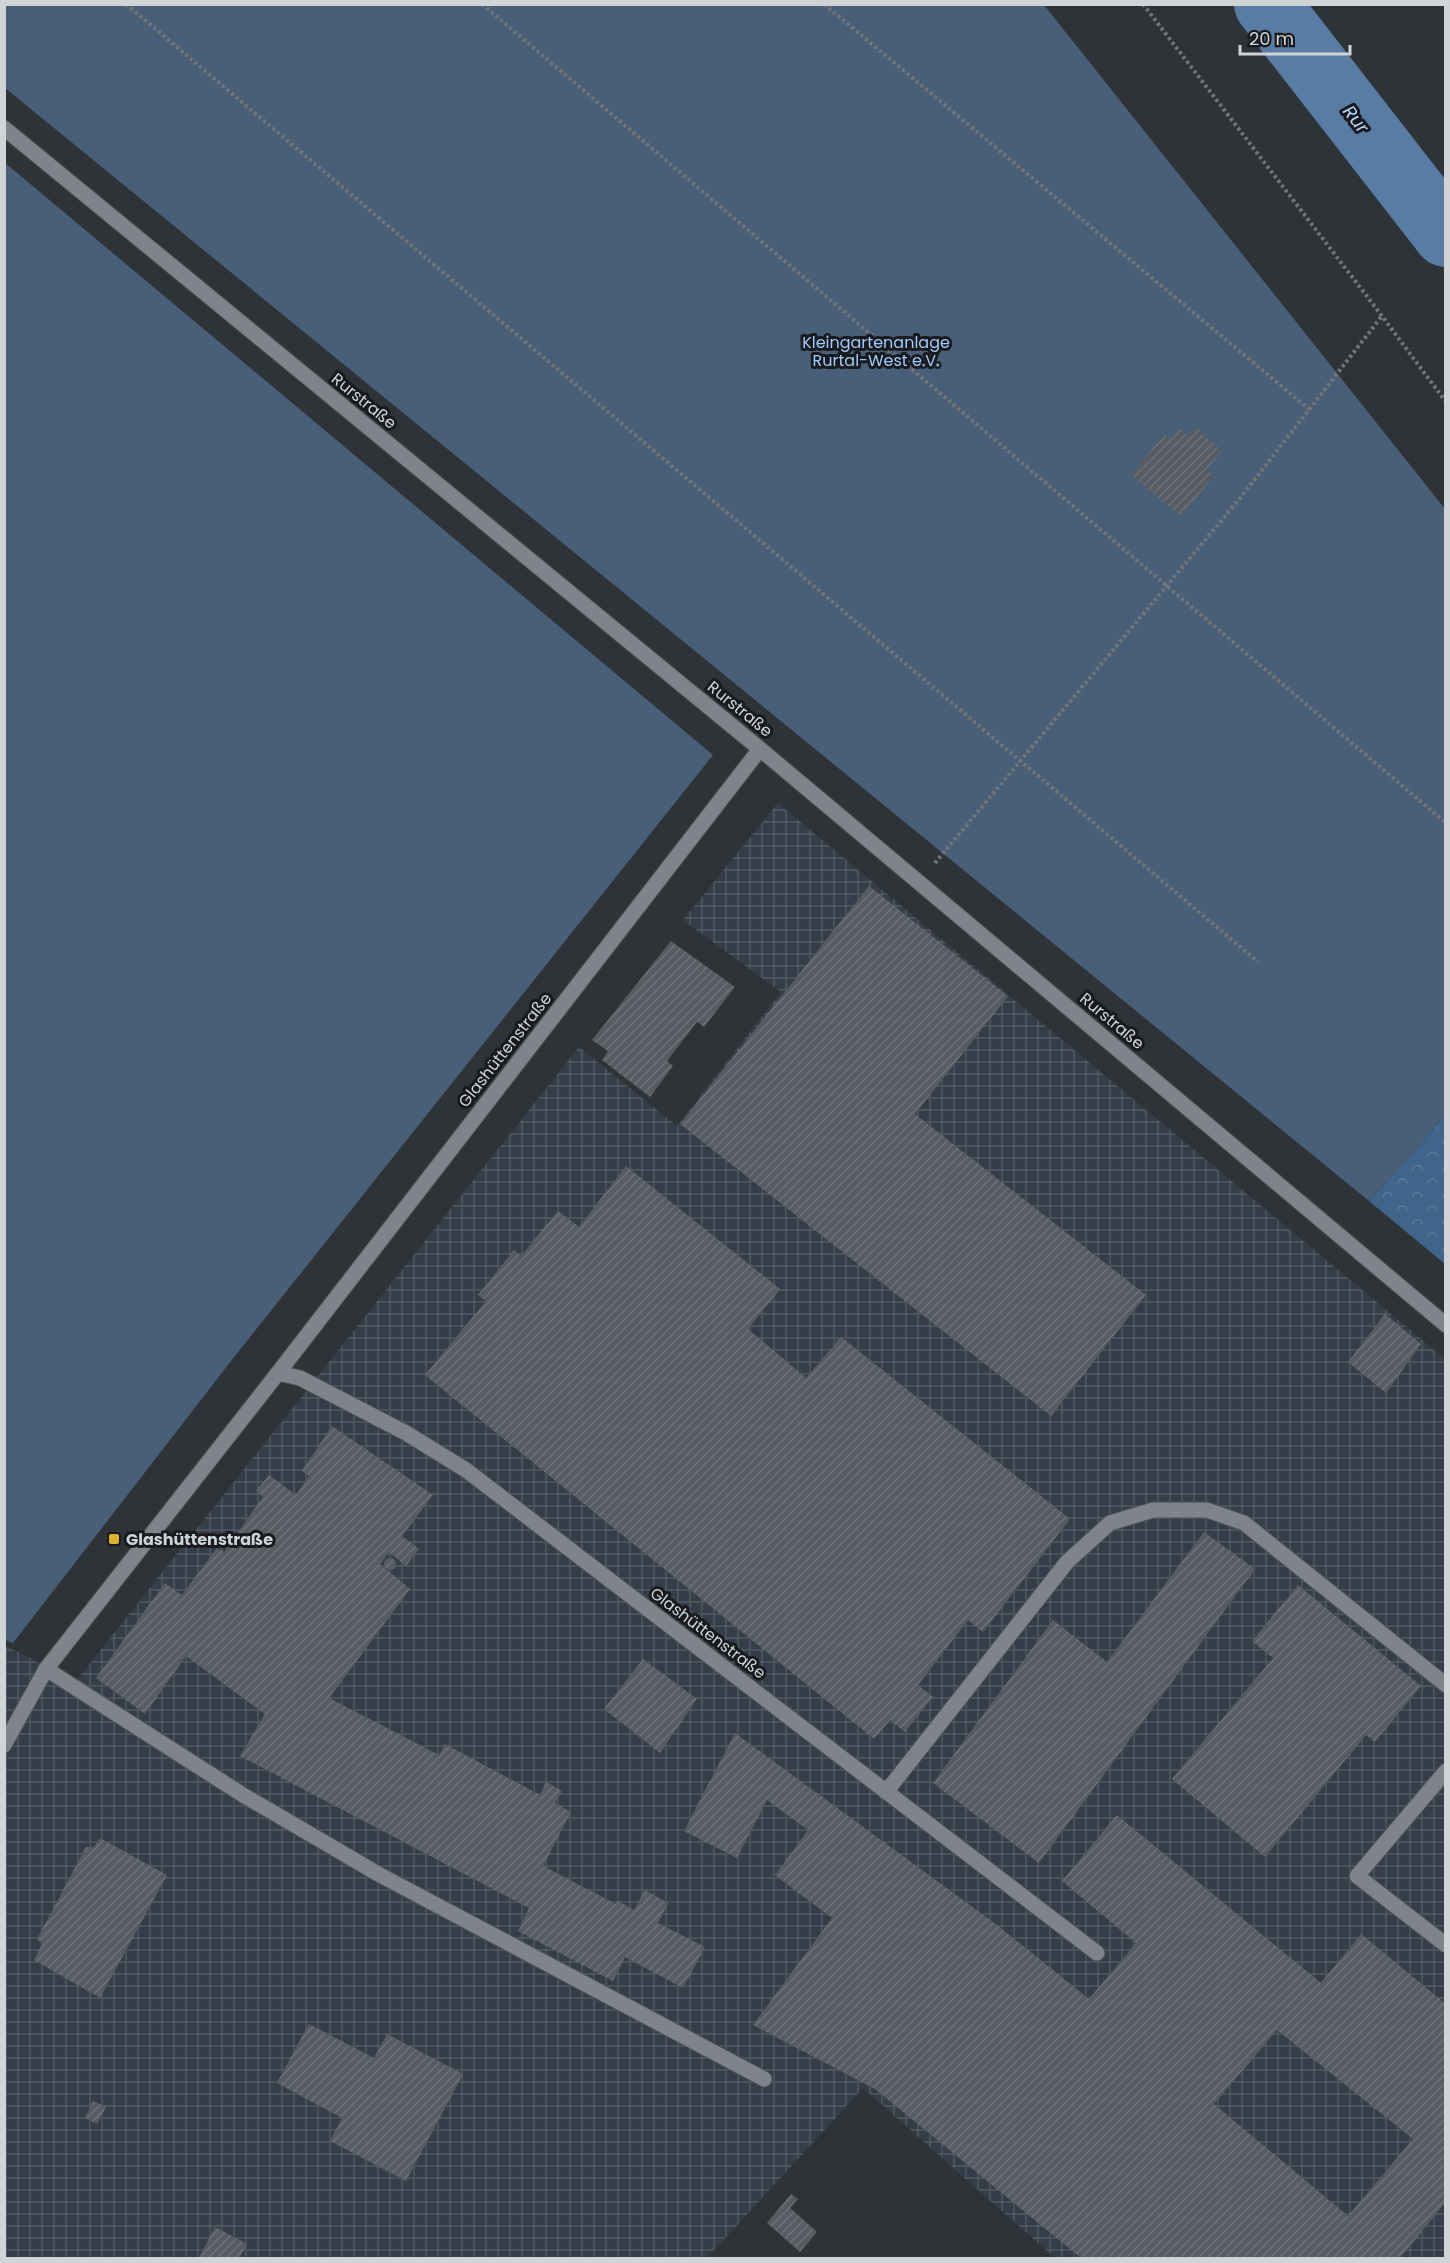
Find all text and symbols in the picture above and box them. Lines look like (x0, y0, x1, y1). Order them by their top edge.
scale bar (1240, 18, 1350, 56)
text: 20 m (1249, 26, 1294, 51)
water label: Rur (1337, 100, 1376, 139)
park label: Kleingartenanlage Rurtal-West e.V. (802, 331, 950, 372)
street label: Rurstraße (327, 368, 401, 434)
street label: Rurstraße (703, 676, 777, 742)
street label: Rurstraße (1075, 987, 1149, 1055)
street label: Glashüttenstraße (453, 988, 557, 1112)
place label: Glashüttenstraße (126, 1528, 273, 1551)
marker: Glashüttenstraße (107, 1532, 121, 1546)
street label: Glashüttenstraße (645, 1582, 771, 1684)

